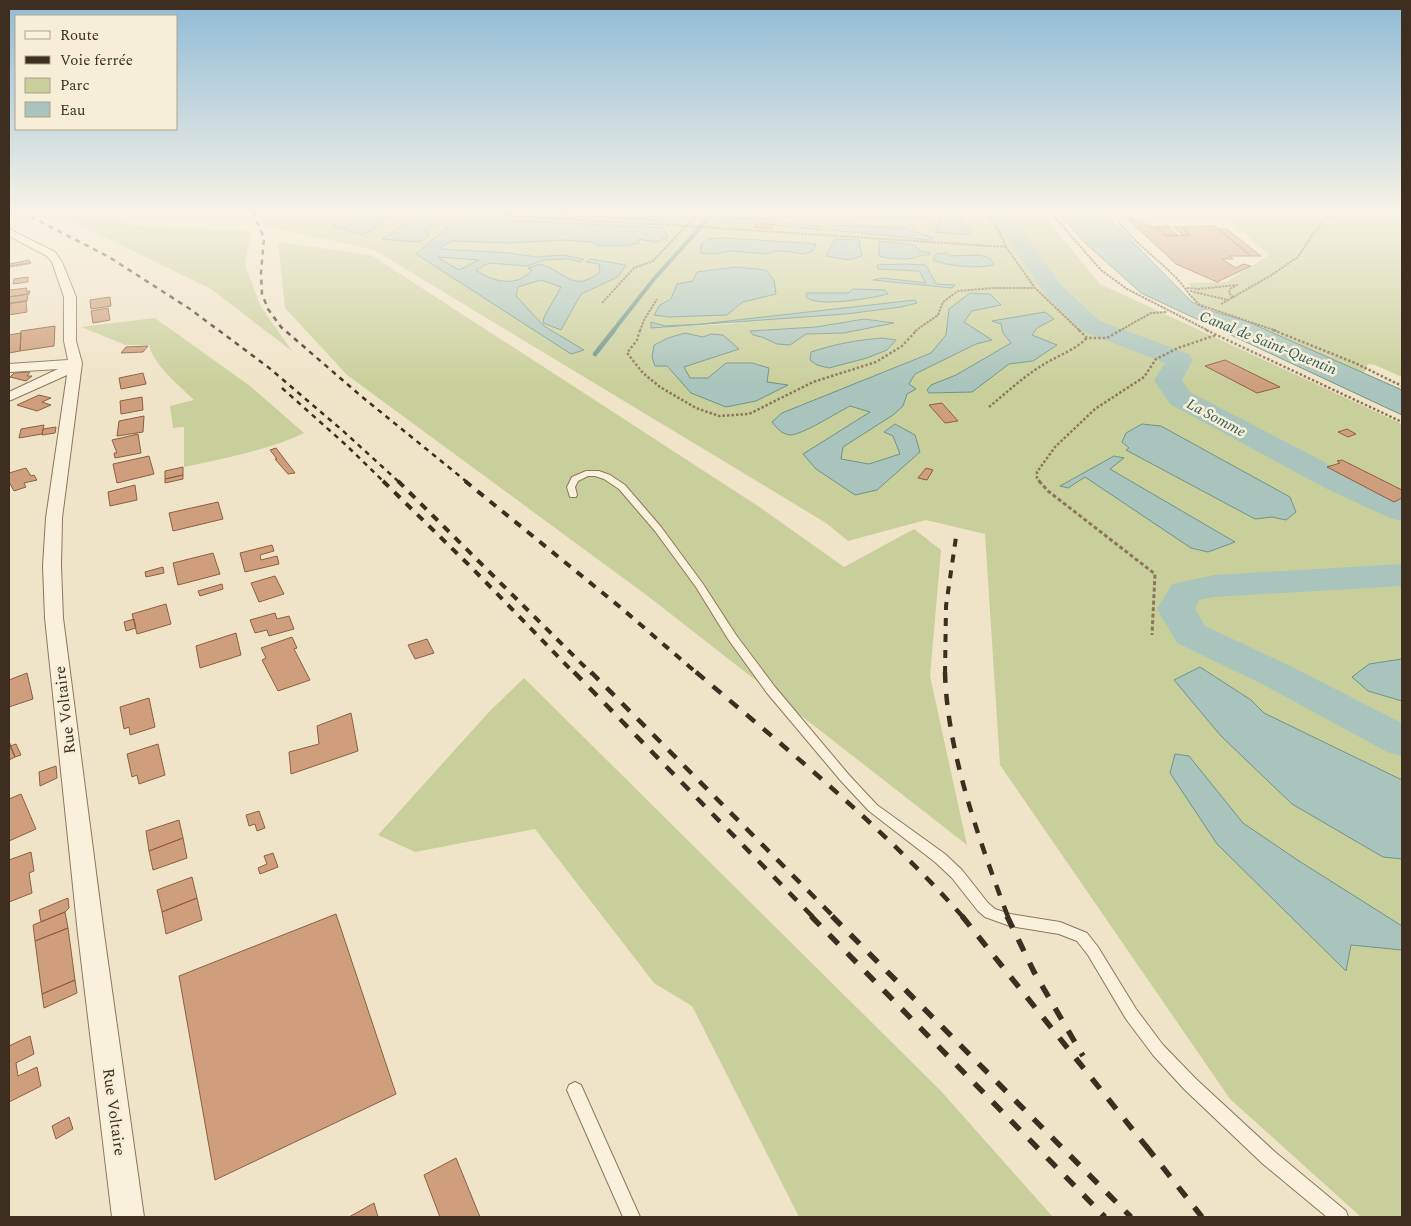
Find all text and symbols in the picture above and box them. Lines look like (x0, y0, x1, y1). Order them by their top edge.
legend (15, 15, 178, 130)
text: Route (60, 24, 99, 47)
text: Voie ferrée (60, 49, 133, 72)
text: Parc (60, 74, 90, 97)
text: Eau (60, 99, 86, 122)
water label: Canal de Saint-Quentin (1196, 305, 1340, 381)
water label: La Somme (1182, 393, 1250, 443)
street label: Rue Voltaire (48, 665, 82, 755)
street label: Rue Voltaire (96, 1067, 132, 1157)

